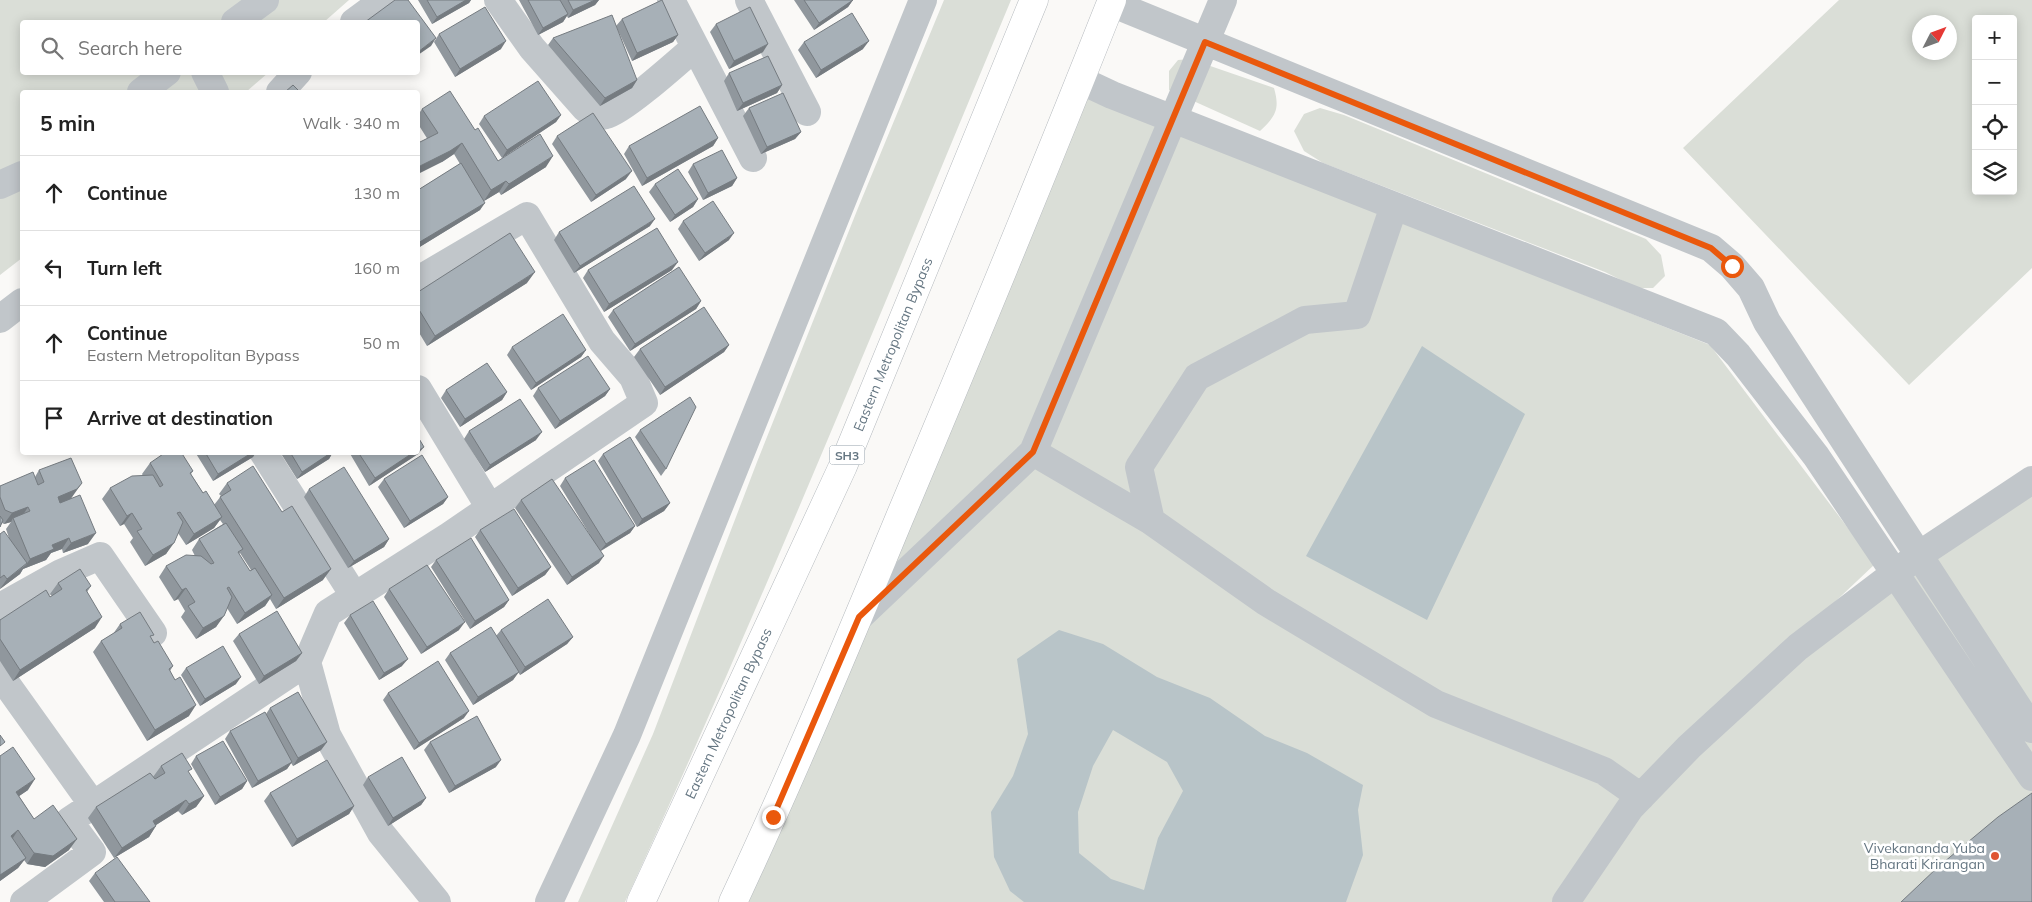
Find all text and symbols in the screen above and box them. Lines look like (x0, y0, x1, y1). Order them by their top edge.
north arrow (1912, 15, 1957, 60)
map controls (1972, 15, 2017, 195)
button: + (1972, 15, 2017, 60)
search box (20, 20, 420, 75)
icon: search (38, 34, 66, 62)
text: Search here (78, 36, 182, 60)
button: − (1972, 60, 2017, 105)
button: locate (1972, 105, 2017, 150)
text: 5 min (40, 110, 95, 136)
text: Walk · 340 m (302, 113, 400, 133)
button: layers (1972, 150, 2017, 195)
icon: ahead (40, 179, 68, 207)
text: Continue (87, 181, 167, 205)
text: 130 m (353, 183, 400, 203)
icon: left (40, 254, 68, 282)
street label: Eastern Metropolitan Bypass (849, 255, 937, 434)
route start (1721, 255, 1744, 278)
text: Turn left (87, 256, 162, 280)
text: 160 m (353, 258, 400, 278)
text: Continue (87, 321, 167, 345)
icon: ahead (40, 329, 68, 357)
text: 50 m (363, 333, 400, 353)
text: Eastern Metropolitan Bypass (87, 345, 300, 365)
icon: arrive (40, 404, 68, 432)
text: Arrive at destination (87, 406, 273, 430)
road number: SH3 (830, 446, 864, 464)
street label: Eastern Metropolitan Bypass (681, 625, 776, 802)
route end (762, 806, 785, 829)
place label: Vivekananda Yuba Bharati Krirangan (1864, 839, 1985, 873)
marker: Vivekananda Yuba Bharati Krirangan (1989, 850, 2001, 862)

